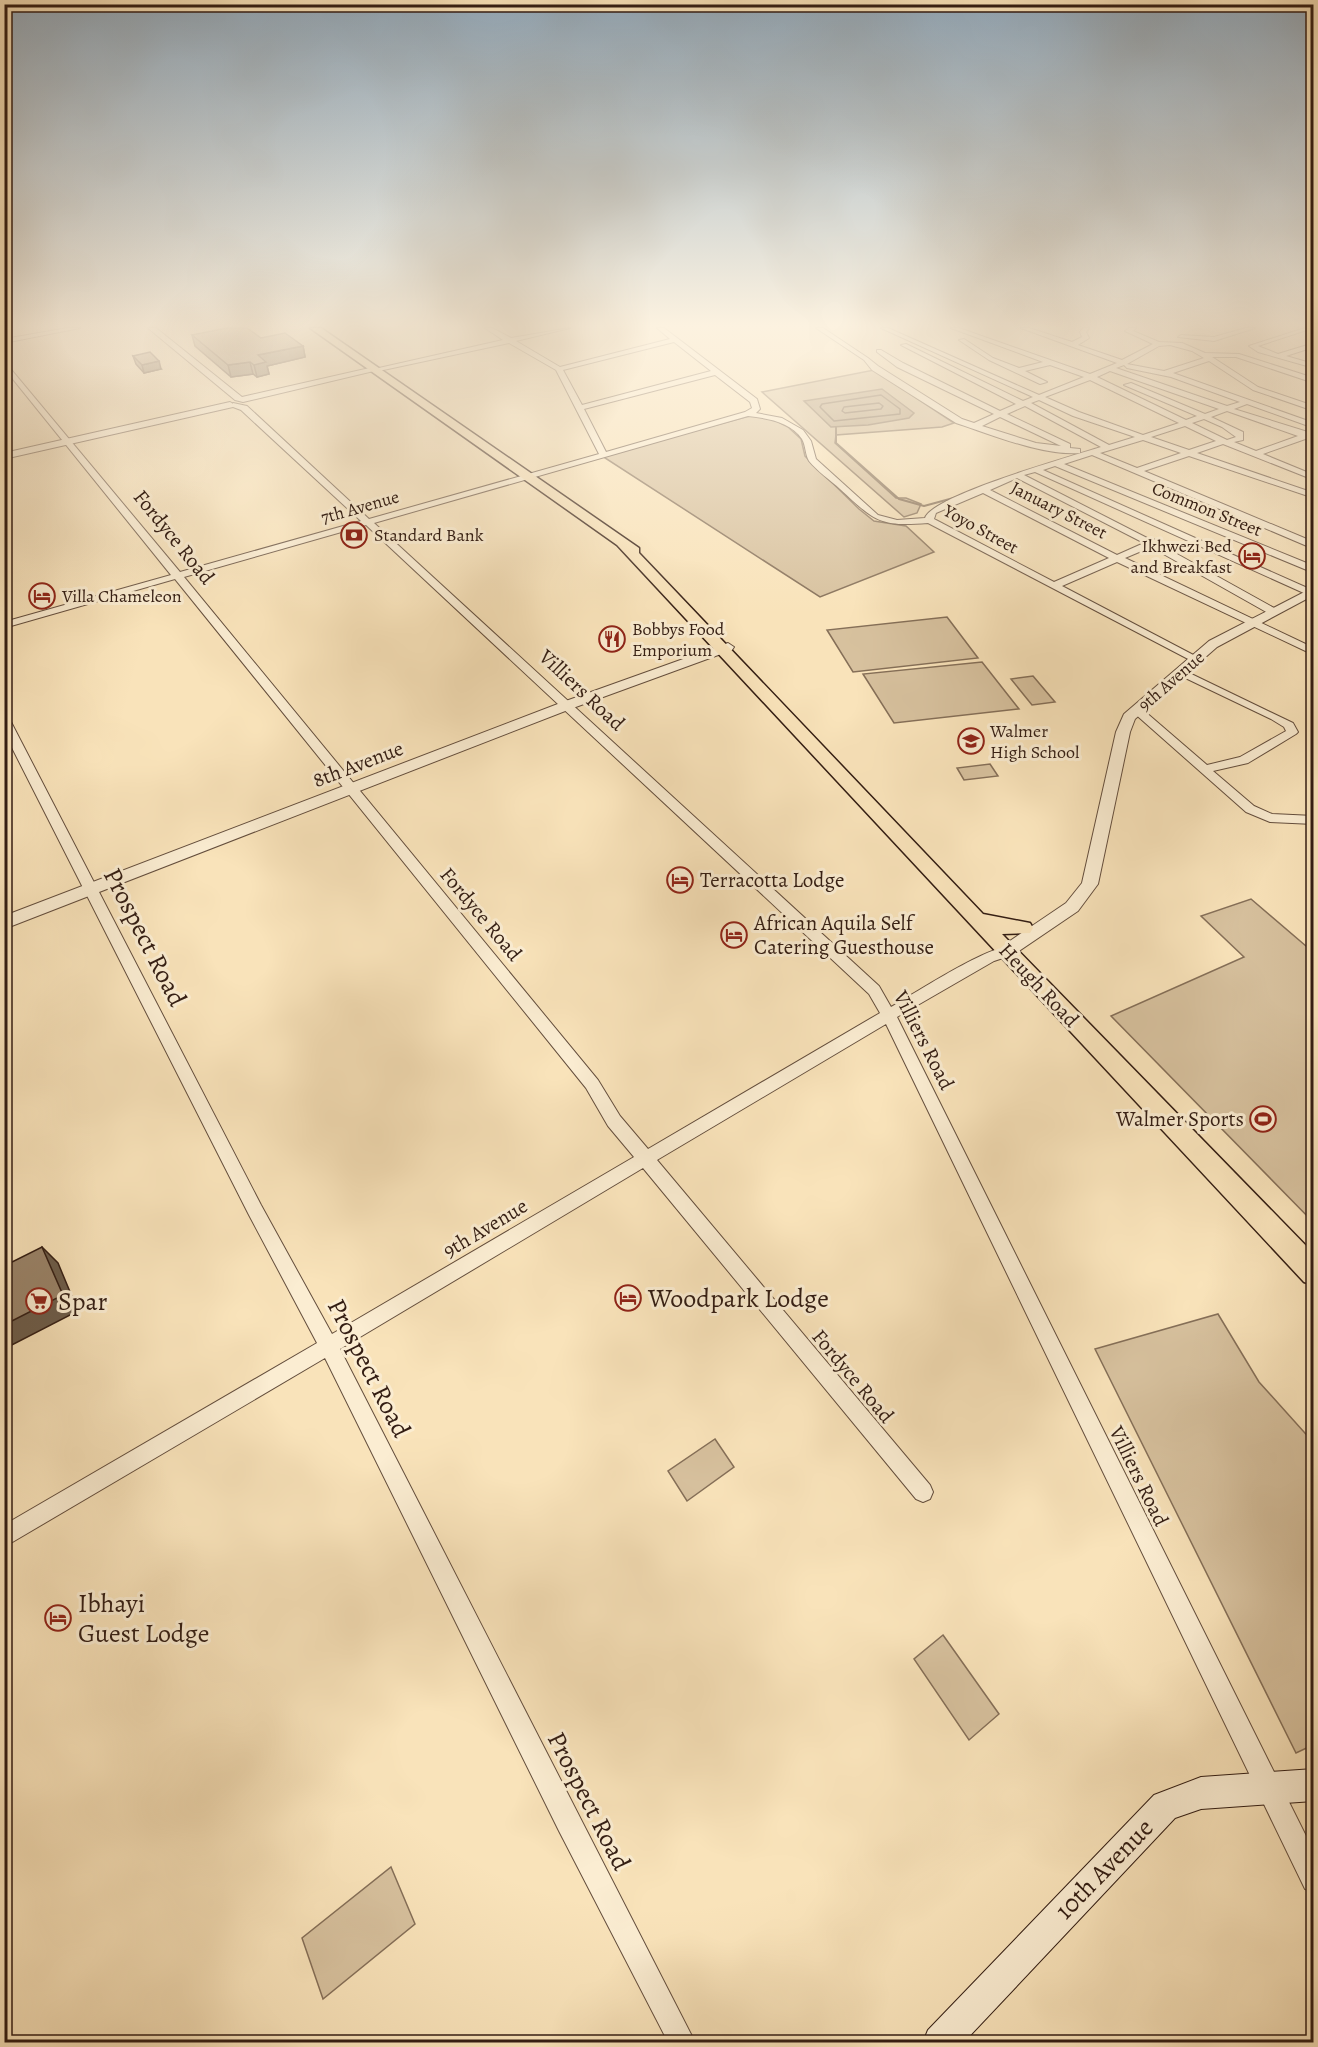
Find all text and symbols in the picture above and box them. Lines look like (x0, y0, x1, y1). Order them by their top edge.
street label: January Street (1007, 476, 1111, 544)
street label: Common Street (1149, 476, 1266, 542)
street label: Fordyce Road (127, 484, 221, 591)
street label: 7th Avenue (318, 484, 402, 530)
street label: Yoyo Street (938, 498, 1023, 559)
bank icon: Standard Bank (339, 520, 369, 550)
place label: Standard Bank (374, 523, 484, 547)
place label: Ikhwezi Bed and Breakfast (1131, 534, 1232, 579)
hotel icon: Ikhwezi Bed and Breakfast (1237, 541, 1267, 571)
hotel icon: Villa Chameleon (27, 581, 57, 611)
place label: Villa Chameleon (61, 584, 182, 608)
place label: Bobbys Food Emporium (632, 617, 725, 662)
restaurant icon: Bobbys Food Emporium (597, 624, 627, 654)
street label: Villiers Road (532, 642, 632, 738)
street label: 9th Avenue (1133, 645, 1209, 717)
place label: Walmer High School (989, 719, 1080, 764)
school or university icon: Walmer High School (956, 726, 986, 756)
street label: 8th Avenue (309, 734, 407, 794)
street label: Fordyce Road (434, 861, 529, 967)
street label: Prospect Road (95, 862, 195, 1012)
hotel icon: Terracotta Lodge (665, 865, 695, 895)
place label: Terracotta Lodge (700, 866, 844, 894)
place label: African Aquila Self Catering Guesthouse (753, 909, 934, 961)
hotel icon: African Aquila Self Catering Guesthouse (719, 920, 749, 950)
street label: Heugh Road (993, 937, 1086, 1034)
street label: Villiers Road (887, 985, 961, 1095)
sports icon: Walmer Sports (1248, 1104, 1278, 1134)
place label: Walmer Sports (1115, 1105, 1244, 1133)
street label: 9th Avenue (437, 1192, 533, 1264)
place label: Woodpark Lodge (647, 1281, 829, 1316)
hotel icon: Woodpark Lodge (613, 1283, 643, 1313)
place label: Spar (58, 1284, 108, 1319)
supermarket icon: Spar (24, 1286, 54, 1316)
street label: Prospect Road (319, 1293, 419, 1443)
street label: Fordyce Road (806, 1323, 901, 1429)
street label: Villiers Road (1102, 1420, 1176, 1531)
place label: Ibhayi Guest Lodge (78, 1586, 209, 1651)
hotel icon: Ibhayi Guest Lodge (43, 1603, 73, 1633)
street label: Prospect Road (539, 1726, 639, 1876)
street label: 10th Avenue (1047, 1811, 1161, 1927)

